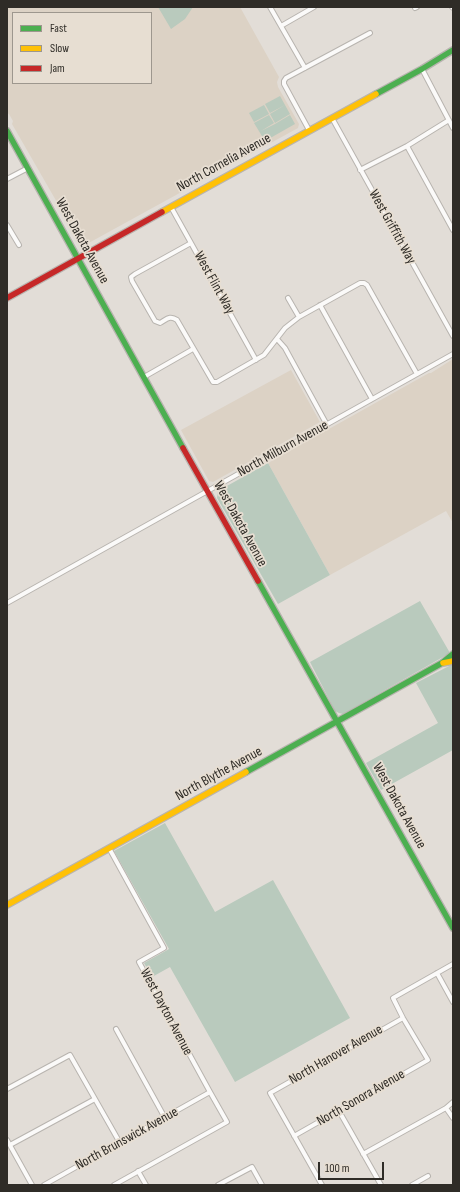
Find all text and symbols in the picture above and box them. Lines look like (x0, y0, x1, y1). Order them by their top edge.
legend (12, 12, 152, 84)
text: Fast (50, 21, 67, 36)
text: Slow (50, 41, 69, 56)
text: Jam (50, 61, 65, 76)
street label: North Cornelia Avenue (174, 130, 274, 196)
street label: West Griffith Way (365, 187, 419, 267)
street label: West Dakota Avenue (52, 195, 112, 287)
street label: West Flint Way (190, 249, 238, 317)
street label: North Milburn Avenue (235, 417, 331, 481)
street label: West Dakota Avenue (210, 478, 270, 570)
street label: North Blythe Avenue (173, 743, 265, 805)
street label: West Dakota Avenue (369, 760, 429, 852)
street label: West Dayton Avenue (136, 966, 196, 1058)
street label: North Hanover Avenue (286, 1021, 386, 1089)
street label: North Sonora Avenue (314, 1066, 408, 1130)
street label: North Brunswick Avenue (73, 1104, 181, 1174)
scale bar (320, 1154, 386, 1180)
text: 100 m (325, 1161, 350, 1176)

